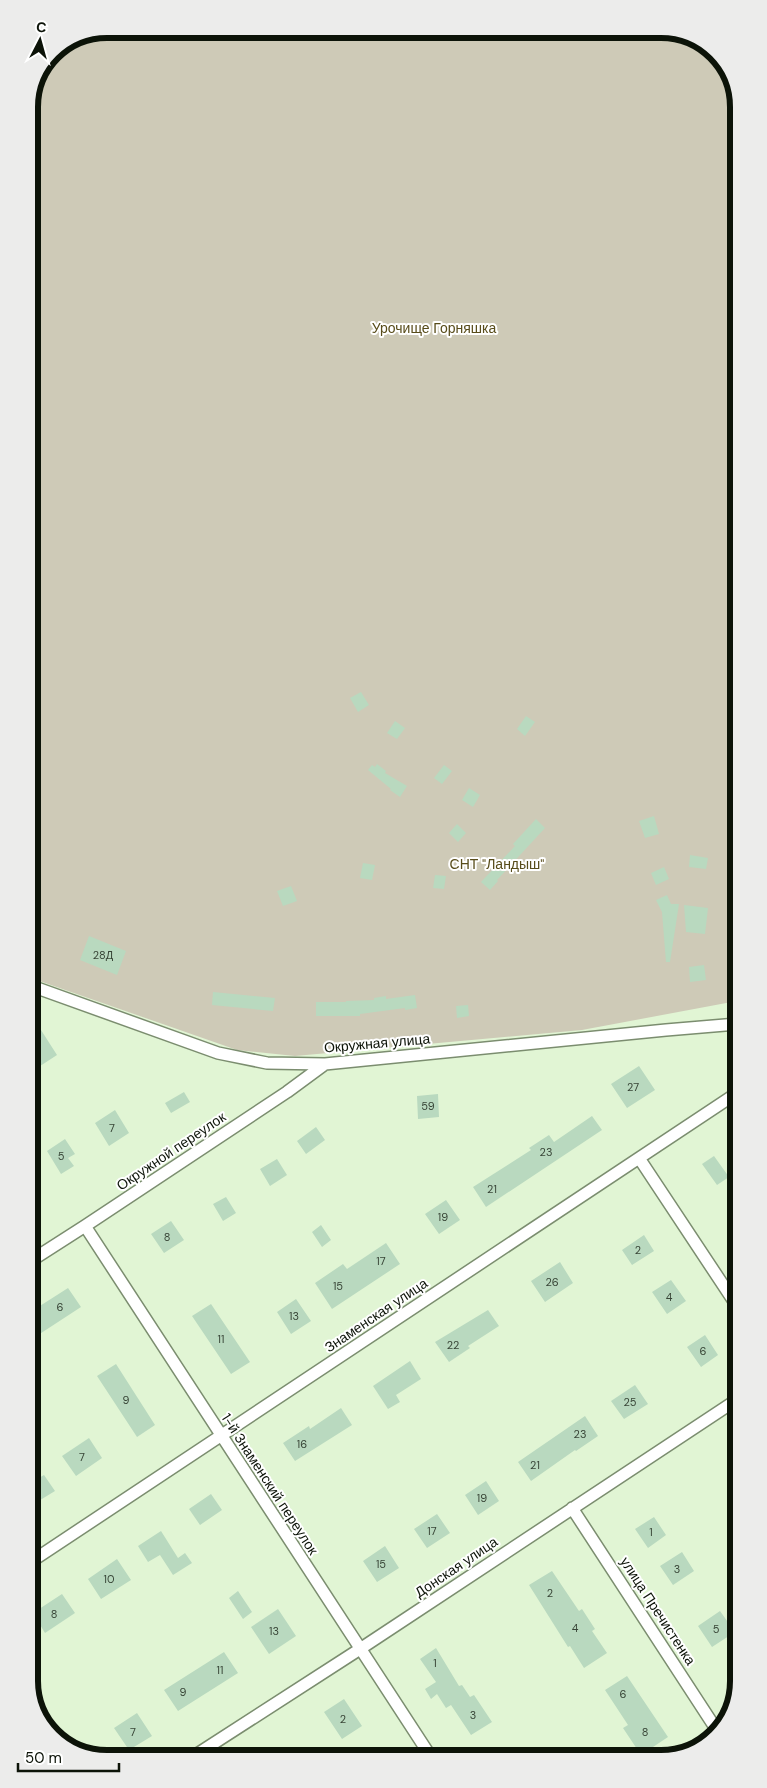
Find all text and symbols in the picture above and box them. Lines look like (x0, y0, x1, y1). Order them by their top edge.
north arrow (15, 15, 65, 65)
text: С (35, 18, 47, 37)
park label: Урочище Горняшка (372, 319, 496, 337)
park label: СНТ "Ландыш" (450, 855, 544, 873)
house number: 28Д (93, 948, 114, 962)
street label: Окружная улица (323, 1029, 431, 1057)
house number: 27 (627, 1080, 639, 1094)
house number: 59 (421, 1099, 435, 1113)
street label: Окружной переулок (113, 1107, 230, 1194)
house number: 7 (109, 1121, 115, 1135)
house number: 23 (540, 1145, 552, 1159)
house number: 5 (58, 1149, 65, 1163)
house number: 21 (487, 1182, 497, 1196)
house number: 19 (438, 1210, 448, 1224)
house number: 8 (164, 1230, 170, 1244)
house number: 2 (635, 1243, 641, 1257)
house number: 17 (376, 1254, 386, 1268)
street label: Знаменская улица (321, 1274, 431, 1356)
house number: 26 (545, 1275, 559, 1289)
house number: 15 (333, 1279, 343, 1293)
house number: 4 (666, 1290, 673, 1304)
house number: 6 (57, 1300, 64, 1314)
house number: 13 (289, 1309, 299, 1323)
house number: 11 (218, 1332, 224, 1346)
house number: 22 (447, 1338, 459, 1352)
house number: 6 (700, 1344, 707, 1358)
house number: 9 (123, 1393, 130, 1407)
house number: 25 (623, 1395, 637, 1409)
street label: 1-й Знаменский переулок (218, 1410, 323, 1559)
house number: 23 (574, 1427, 586, 1441)
house number: 16 (297, 1437, 307, 1451)
house number: 7 (79, 1450, 85, 1464)
house number: 21 (530, 1458, 540, 1472)
house number: 19 (477, 1491, 487, 1505)
house number: 17 (427, 1524, 437, 1538)
house number: 1 (649, 1525, 653, 1539)
street label: Донская улица (411, 1533, 501, 1601)
street label: улица Пречистенка (616, 1553, 700, 1669)
house number: 15 (376, 1557, 386, 1571)
house number: 3 (674, 1562, 680, 1576)
house number: 10 (104, 1572, 114, 1586)
house number: 2 (547, 1586, 553, 1600)
house number: 8 (51, 1607, 57, 1621)
house number: 4 (572, 1621, 579, 1635)
house number: 5 (713, 1622, 720, 1636)
house number: 13 (269, 1624, 279, 1638)
house number: 1 (433, 1656, 437, 1670)
house number: 11 (217, 1663, 223, 1677)
house number: 9 (180, 1685, 187, 1699)
house number: 6 (620, 1687, 627, 1701)
house number: 3 (470, 1708, 476, 1722)
house number: 2 (340, 1712, 346, 1726)
house number: 7 (130, 1725, 136, 1739)
house number: 8 (642, 1725, 648, 1739)
scale bar (18, 1740, 119, 1772)
text: 50 m (25, 1748, 62, 1768)

